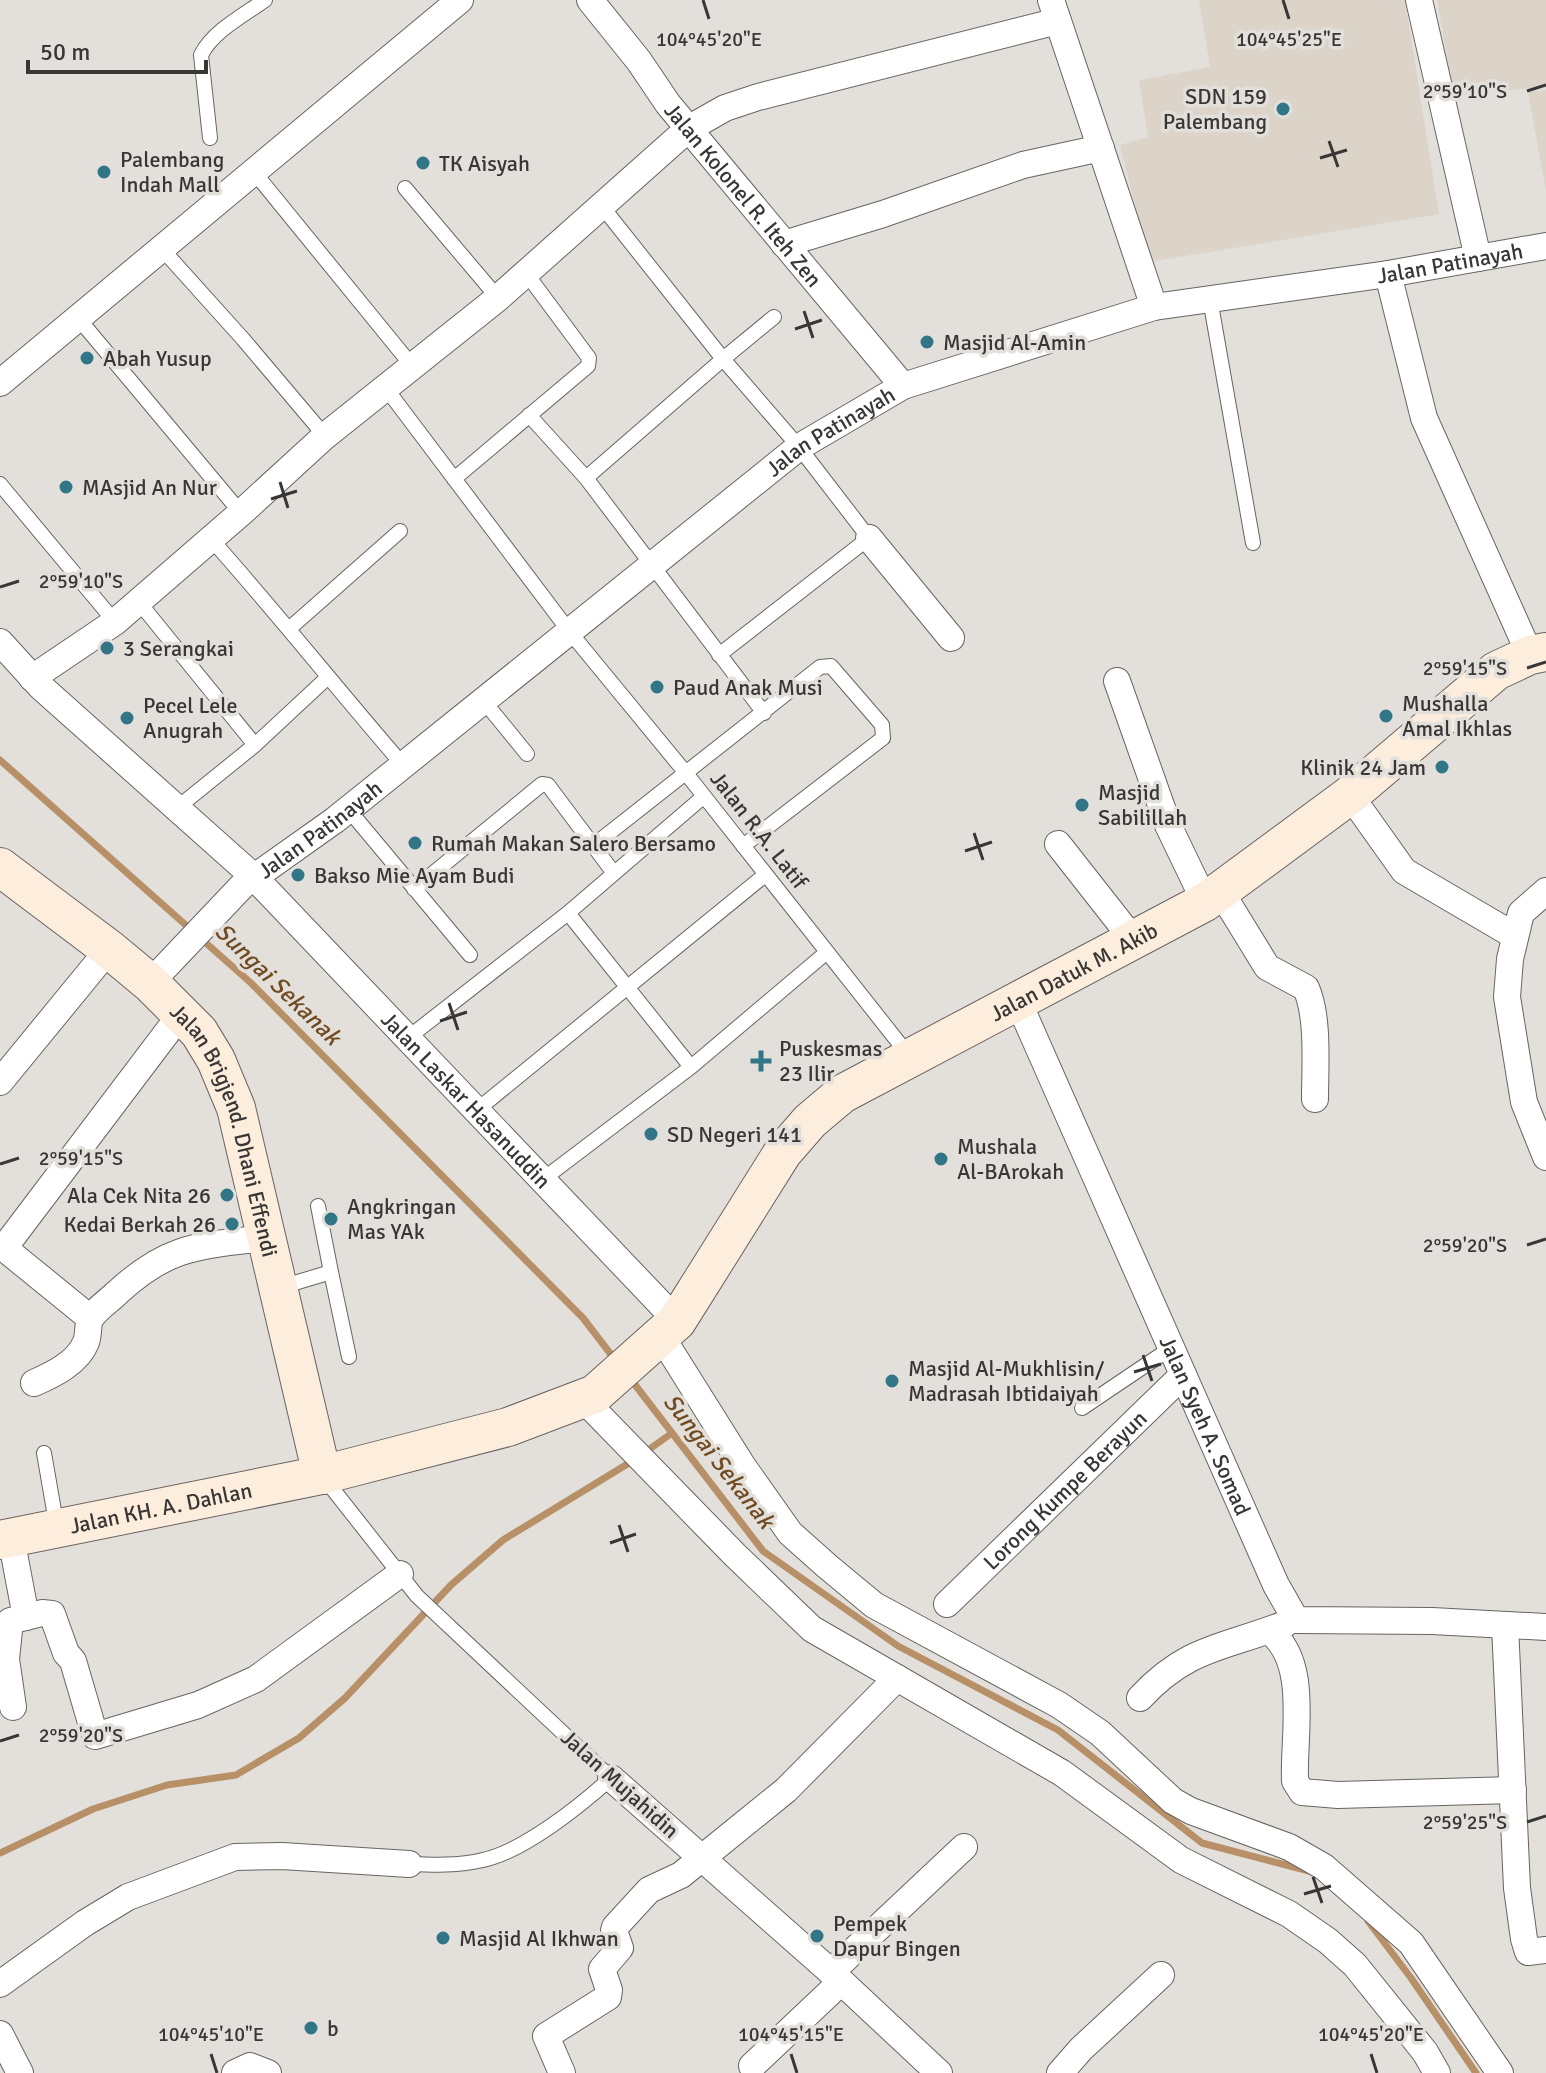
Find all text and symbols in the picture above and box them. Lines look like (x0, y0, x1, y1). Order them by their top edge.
scale bar (28, 24, 206, 74)
text: 104°45'20"E (656, 27, 762, 52)
text: 104°45'25"E (1236, 27, 1342, 52)
text: 50 m (40, 37, 90, 67)
text: 2°59'10"S (1423, 79, 1507, 104)
place label: SDN 159 Palembang (1163, 83, 1267, 135)
street label: Jalan Kolonel R. Iteh Zen (659, 97, 828, 292)
marker: SDN 159 Palembang (1274, 100, 1292, 118)
place label: Palembang Indah Mall (120, 146, 224, 198)
place label: TK Aisyah (439, 150, 530, 177)
marker: TK Aisyah (414, 154, 432, 172)
marker: Palembang Indah Mall (95, 163, 113, 181)
street label: Jalan Patinayah (1375, 237, 1525, 289)
place label: Masjid Al-Amin (943, 329, 1086, 356)
marker: Masjid Al-Amin (918, 333, 936, 351)
place label: Abah Yusup (103, 345, 212, 372)
marker: Abah Yusup (78, 349, 96, 367)
street label: Jalan Patinayah (760, 380, 900, 482)
place label: MAsjid An Nur (82, 474, 217, 501)
marker: MAsjid An Nur (57, 478, 75, 496)
text: 2°59'10"S (39, 569, 123, 594)
place label: 3 Serangkai (123, 635, 234, 662)
marker: 3 Serangkai (98, 639, 116, 657)
text: 2°59'15"S (1423, 656, 1507, 681)
place label: Paud Anak Musi (673, 674, 823, 701)
marker: Paud Anak Musi (648, 678, 666, 696)
place label: Mushalla Amal Ikhlas (1402, 690, 1512, 742)
place label: Pecel Lele Anugrah (143, 692, 238, 744)
marker: Mushalla Amal Ikhlas (1377, 707, 1395, 725)
marker: Pecel Lele Anugrah (118, 709, 136, 727)
place label: Klinik 24 Jam (1300, 754, 1426, 781)
marker: Klinik 24 Jam (1433, 758, 1451, 776)
street label: Jalan R.A. Latif (705, 766, 814, 896)
street label: Jalan Patinayah (252, 774, 387, 884)
place label: Masjid Sabilillah (1098, 779, 1187, 831)
marker: Masjid Sabilillah (1073, 796, 1091, 814)
place label: Rumah Makan Salero Bersamo (431, 830, 716, 857)
marker: Rumah Makan Salero Bersamo (406, 834, 424, 852)
place label: Bakso Mie Ayam Budi (314, 862, 515, 889)
marker: Bakso Mie Ayam Budi (289, 866, 307, 884)
street label: Jalan Datuk M. Akib (985, 916, 1162, 1027)
water label: Sungai Sekanak (209, 917, 348, 1053)
street label: Jalan Brigjend. Dhani Effendi (165, 998, 284, 1260)
street label: Jalan Laskar Hasanuddin (376, 1006, 557, 1194)
place label: Puskesmas 23 Ilir (779, 1035, 882, 1087)
marker: Puskesmas 23 Ilir (750, 1050, 772, 1072)
place label: SD Negeri 141 (667, 1121, 802, 1148)
marker: SD Negeri 141 (642, 1125, 660, 1143)
place label: Mushala Al-BArokah (957, 1133, 1064, 1185)
text: 2°59'15"S (39, 1146, 123, 1171)
marker: Mushala Al-BArokah (932, 1150, 950, 1168)
place label: Ala Cek Nita 26 (67, 1182, 211, 1209)
marker: Ala Cek Nita 26 (218, 1186, 236, 1204)
place label: Angkringan Mas YAk (347, 1193, 456, 1245)
marker: Angkringan Mas YAk (322, 1210, 340, 1228)
place label: Kedai Berkah 26 (63, 1211, 216, 1238)
marker: Kedai Berkah 26 (223, 1215, 241, 1233)
text: 2°59'20"S (1423, 1233, 1507, 1258)
street label: Jalan Syeh A. Somad (1154, 1331, 1257, 1519)
place label: Masjid Al-Mukhlisin/ Madrasah Ibtidaiyah (908, 1355, 1105, 1407)
marker: Masjid Al-Mukhlisin/ Madrasah Ibtidaiyah (883, 1372, 901, 1390)
water label: Sungai Sekanak (657, 1388, 782, 1536)
street label: Lorong Kumpe Berayun (977, 1404, 1152, 1575)
street label: Jalan KH. A. Dahlan (67, 1476, 254, 1539)
text: 2°59'20"S (39, 1723, 123, 1748)
street label: Jalan Mujahidin (555, 1724, 685, 1844)
text: 2°59'25"S (1423, 1810, 1507, 1835)
place label: Pempek Dapur Bingen (833, 1910, 961, 1962)
place label: Masjid Al Ikhwan (459, 1925, 619, 1952)
marker: Pempek Dapur Bingen (808, 1927, 826, 1945)
marker: Masjid Al Ikhwan (434, 1929, 452, 1947)
place label: b (327, 2015, 339, 2042)
marker: b (302, 2019, 320, 2037)
text: 104°45'10"E (158, 2022, 264, 2047)
text: 104°45'15"E (738, 2022, 844, 2047)
text: 104°45'20"E (1318, 2022, 1424, 2047)

